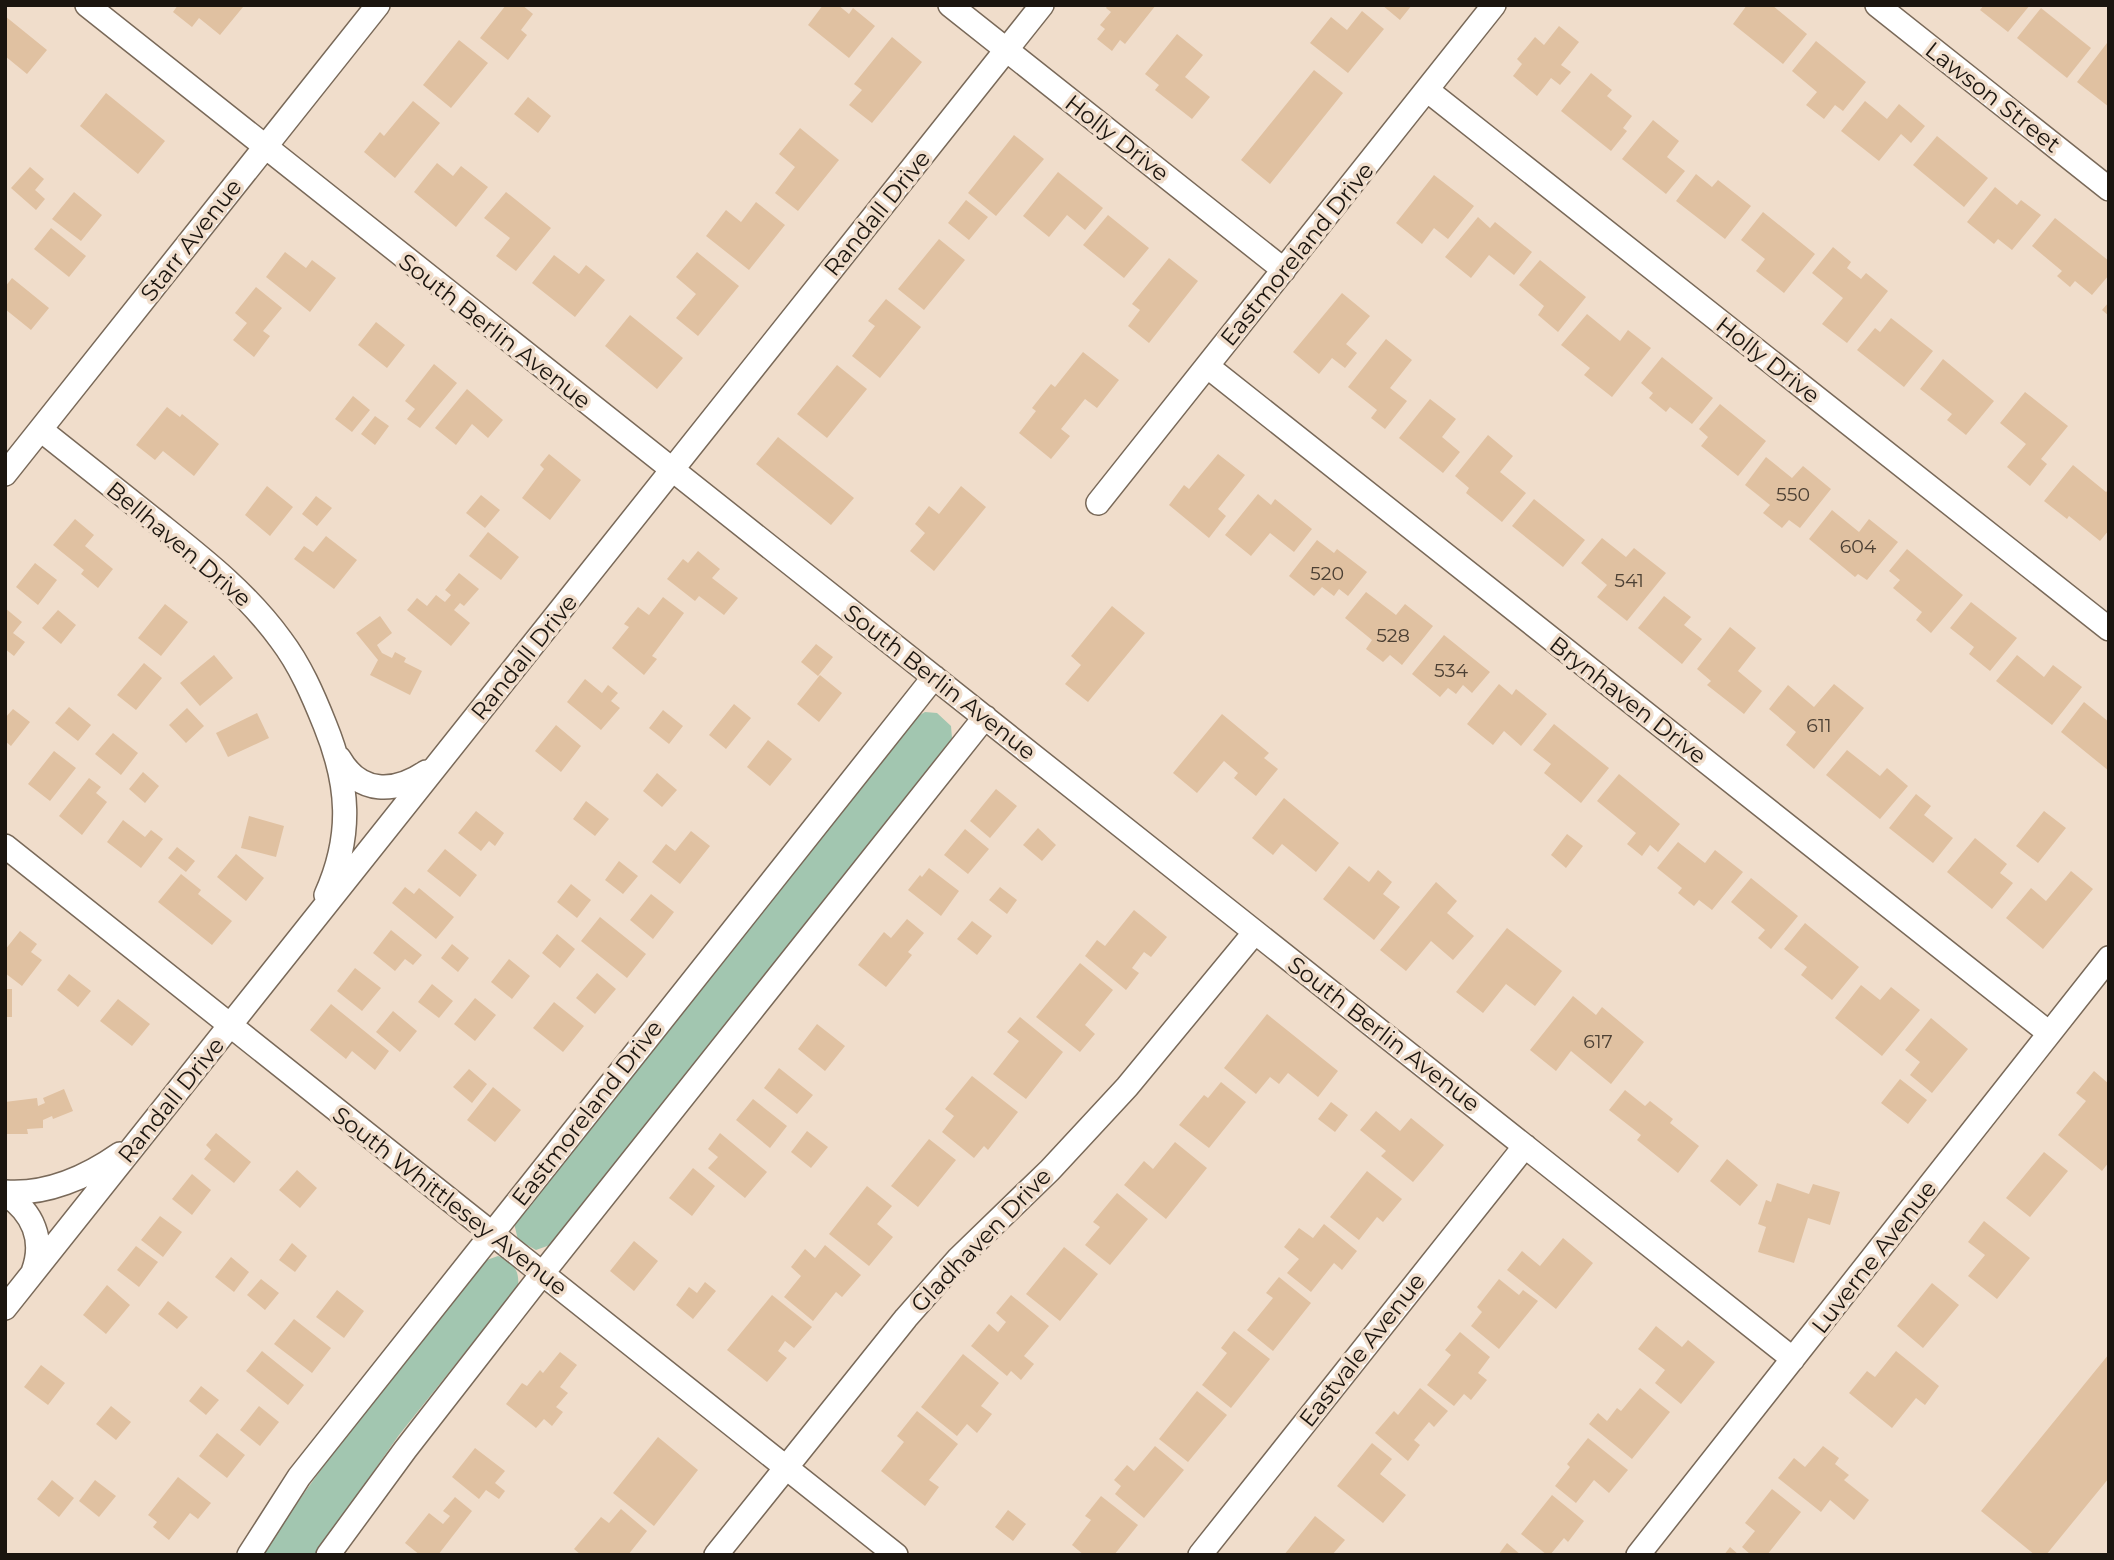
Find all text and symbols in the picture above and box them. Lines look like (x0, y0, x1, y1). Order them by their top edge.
street label: Lawson Street (1920, 36, 2066, 158)
street label: Holly Drive (1059, 89, 1175, 187)
street label: Randall Drive (818, 145, 936, 281)
street label: Eastmoreland Drive (1214, 157, 1380, 351)
street label: Starr Avenue (135, 173, 247, 307)
street label: South Berlin Avenue (393, 247, 597, 415)
street label: Holly Drive (1710, 311, 1826, 409)
street label: Bellhaven Drive (101, 475, 257, 613)
house number: 550 (1776, 483, 1810, 506)
house number: 604 (1840, 535, 1877, 558)
house number: 520 (1310, 562, 1344, 585)
house number: 541 (1614, 569, 1644, 592)
street label: Randall Drive (465, 589, 583, 725)
street label: South Berlin Avenue (838, 598, 1042, 766)
house number: 528 (1376, 624, 1410, 647)
street label: Brynhaven Drive (1544, 630, 1712, 770)
house number: 534 (1434, 659, 1468, 682)
house number: 611 (1806, 714, 1832, 737)
street label: South Berlin Avenue (1282, 950, 1486, 1118)
street label: Eastmoreland Drive (506, 1014, 668, 1212)
house number: 617 (1583, 1030, 1613, 1053)
street label: Randall Drive (112, 1032, 230, 1168)
street label: South Whittlesey Avenue (327, 1101, 573, 1301)
street label: Gladhaven Drive (905, 1162, 1057, 1318)
street label: Luverne Avenue (1806, 1175, 1942, 1339)
street label: Eastvale Avenue (1293, 1267, 1431, 1433)

